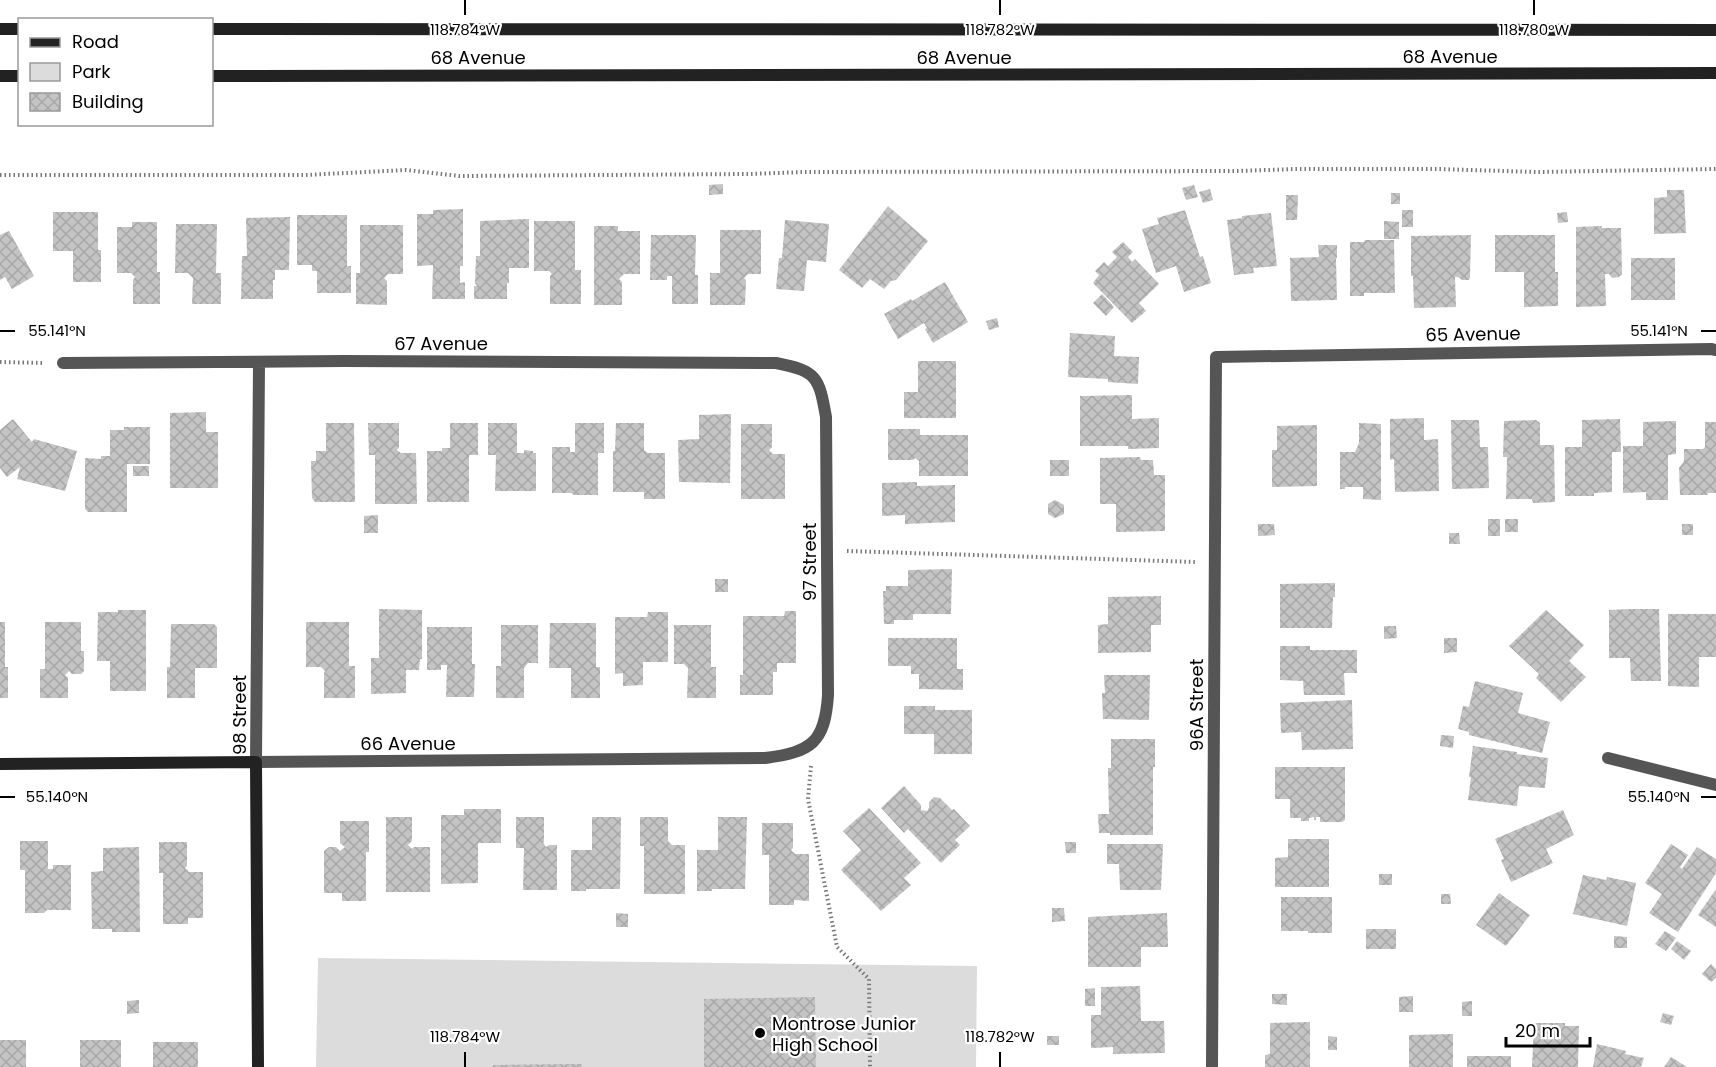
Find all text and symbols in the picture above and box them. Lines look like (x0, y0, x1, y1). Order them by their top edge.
legend (18, 18, 213, 126)
text: 118.784°W (430, 19, 500, 40)
text: 118.782°W (965, 19, 1035, 40)
text: 118.780°W (1499, 19, 1569, 40)
text: Road (72, 29, 119, 54)
street label: 68 Avenue (1402, 44, 1498, 69)
street label: 68 Avenue (430, 45, 526, 70)
street label: 68 Avenue (916, 45, 1012, 70)
text: Park (72, 59, 111, 84)
text: Building (72, 89, 144, 114)
text: 55.141°N (28, 320, 86, 341)
text: 55.141°N (1630, 320, 1688, 341)
street label: 65 Avenue (1425, 321, 1521, 347)
street label: 67 Avenue (394, 331, 488, 356)
street label: 97 Street (797, 523, 822, 601)
street label: 96A Street (1184, 659, 1209, 751)
street label: 98 Street (227, 675, 252, 755)
street label: 66 Avenue (360, 731, 456, 756)
text: 55.140°N (26, 786, 88, 807)
text: 55.140°N (1628, 786, 1690, 807)
scale bar (1506, 1010, 1590, 1048)
place label: Montrose Junior High School (772, 1011, 916, 1057)
text: 20 m (1515, 1018, 1560, 1043)
text: 118.784°W (430, 1026, 500, 1047)
marker: Montrose Junior High School (753, 1026, 767, 1040)
text: 118.782°W (965, 1026, 1035, 1047)

